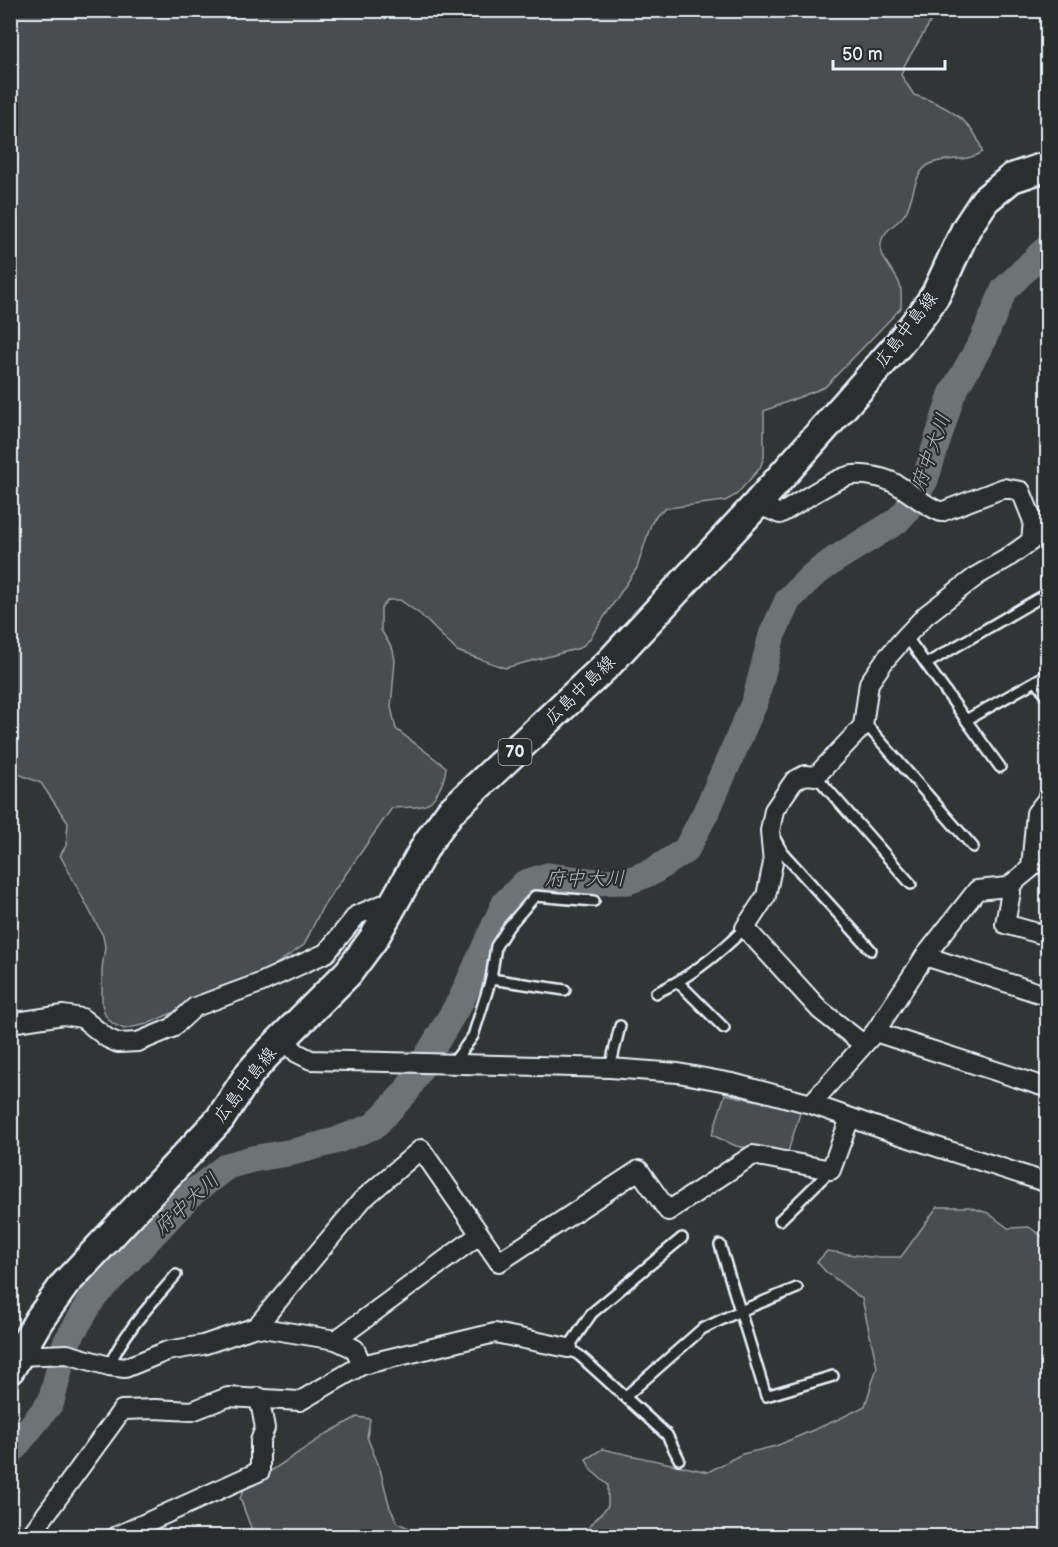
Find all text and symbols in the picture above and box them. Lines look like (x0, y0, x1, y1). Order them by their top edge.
scale bar (833, 33, 946, 71)
text: 50 m (842, 44, 883, 65)
street label: 広島中島線 (870, 288, 942, 372)
water label: 府中大川 (906, 410, 956, 494)
street label: 広島中島線 (540, 651, 620, 729)
road number: 70 (498, 739, 532, 765)
water label: 府中大川 (545, 867, 625, 891)
street label: 広島中島線 (209, 1043, 281, 1127)
water label: 府中大川 (150, 1168, 224, 1240)

